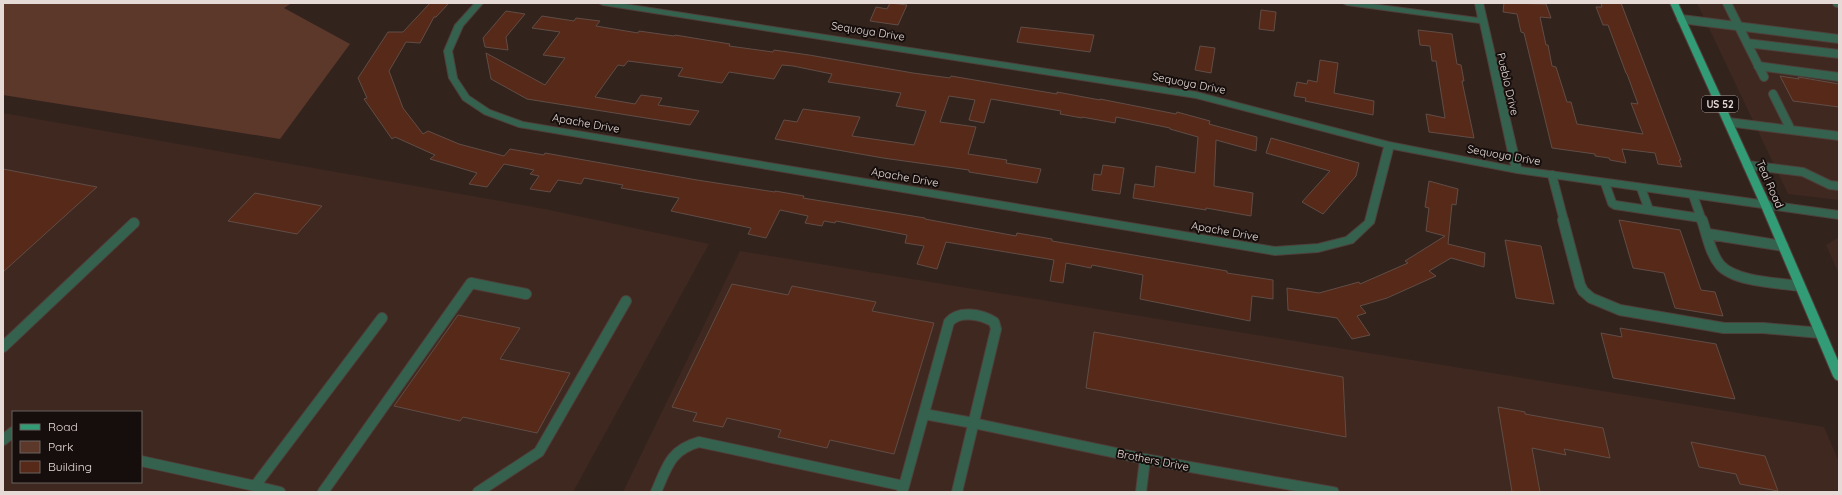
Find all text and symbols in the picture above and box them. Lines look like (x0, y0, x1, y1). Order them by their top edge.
street label: Sequoya Drive (830, 18, 906, 44)
street label: Pueblo Drive (1494, 51, 1522, 117)
street label: Sequoya Drive (1151, 69, 1227, 97)
road number: US 52 (1702, 96, 1738, 112)
street label: Apache Drive (551, 110, 621, 136)
street label: Sequoya Drive (1466, 142, 1542, 168)
street label: Teal Road (1753, 158, 1787, 210)
street label: Apache Drive (870, 164, 940, 190)
street label: Apache Drive (1190, 218, 1260, 244)
legend (12, 411, 142, 483)
text: Road (48, 419, 78, 434)
text: Park (48, 439, 73, 454)
street label: Brothers Drive (1116, 446, 1190, 474)
text: Building (48, 459, 92, 474)

